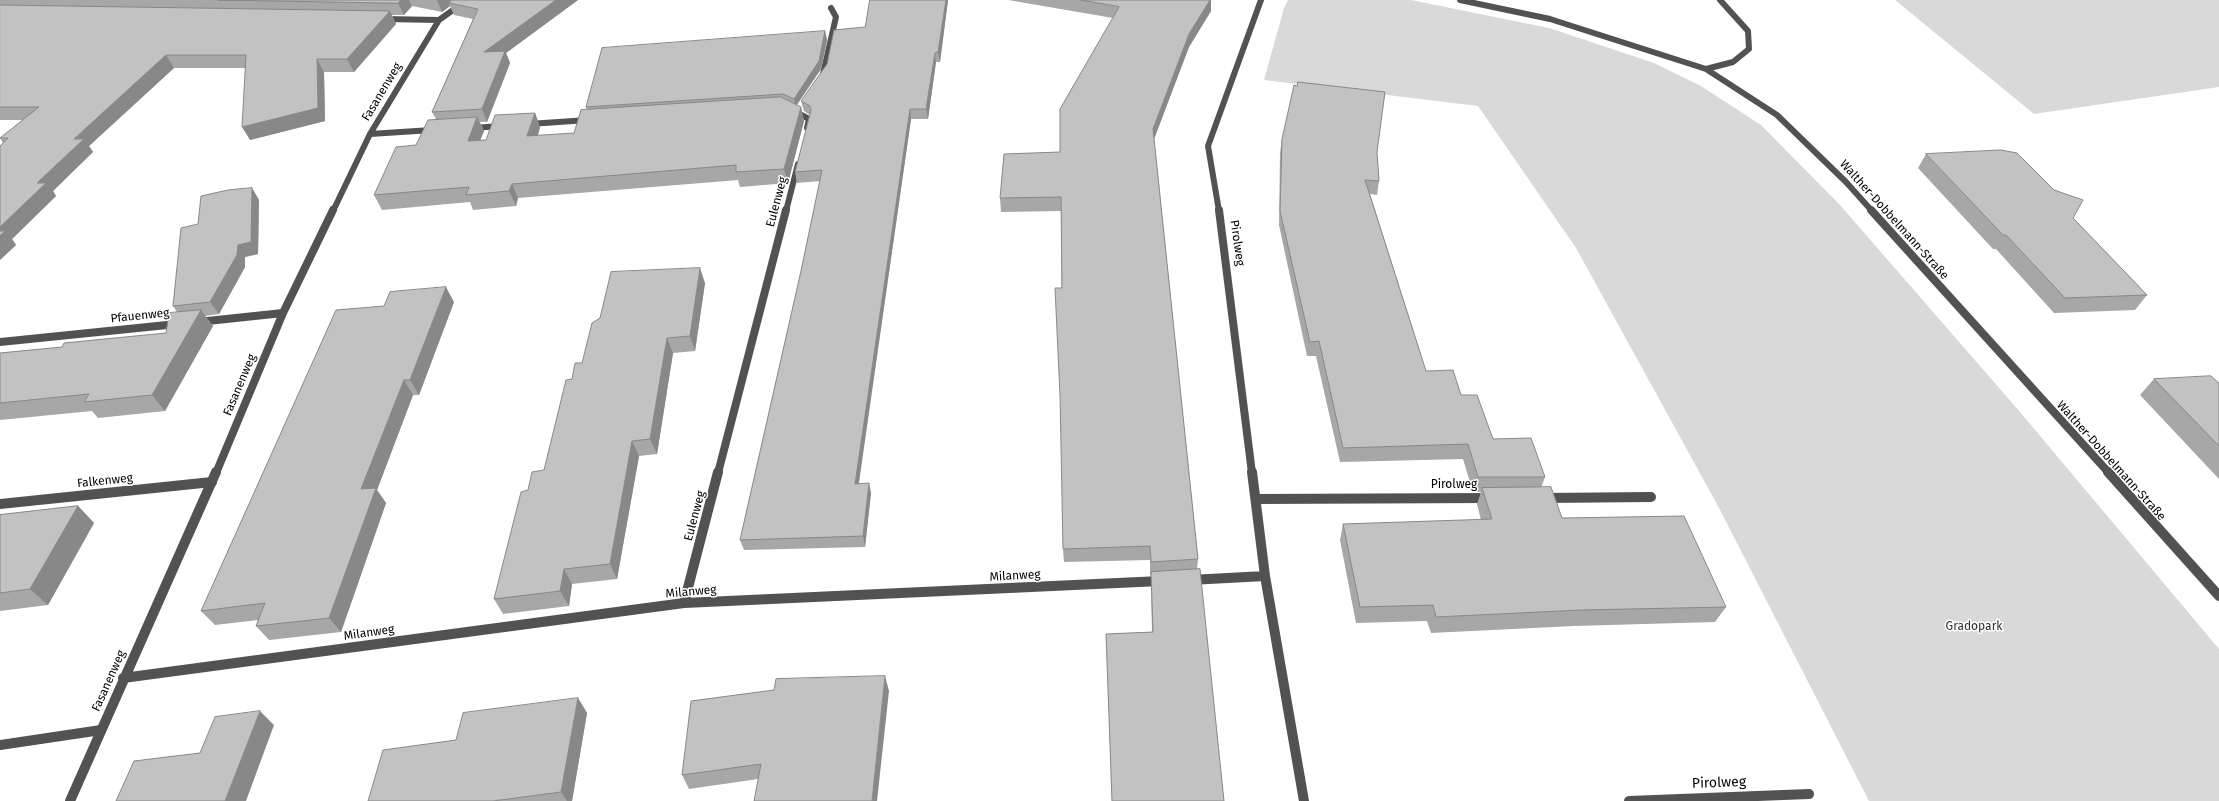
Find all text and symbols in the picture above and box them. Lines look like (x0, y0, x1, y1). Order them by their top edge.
street label: Fasanenweg (359, 60, 405, 124)
street label: Walther-Dobbelmann-Straße (1836, 157, 1952, 283)
street label: Eulenweg (763, 175, 791, 229)
street label: Pirolweg (1227, 219, 1247, 267)
street label: Pfauenweg (110, 306, 170, 326)
street label: Fasanenweg (221, 352, 259, 418)
street label: Walther-Dobbelmann-Straße (2053, 398, 2169, 524)
street label: Falkenweg (76, 471, 134, 491)
street label: Pirolweg (1431, 478, 1477, 492)
street label: Eulenweg (681, 489, 709, 543)
street label: Milanweg (989, 567, 1041, 585)
street label: Milanweg (665, 583, 717, 601)
park label: Gradopark (1946, 620, 2002, 634)
street label: Milanweg (343, 622, 395, 644)
street label: Fasanenweg (89, 648, 129, 714)
street label: Pirolweg (1692, 774, 1746, 792)

